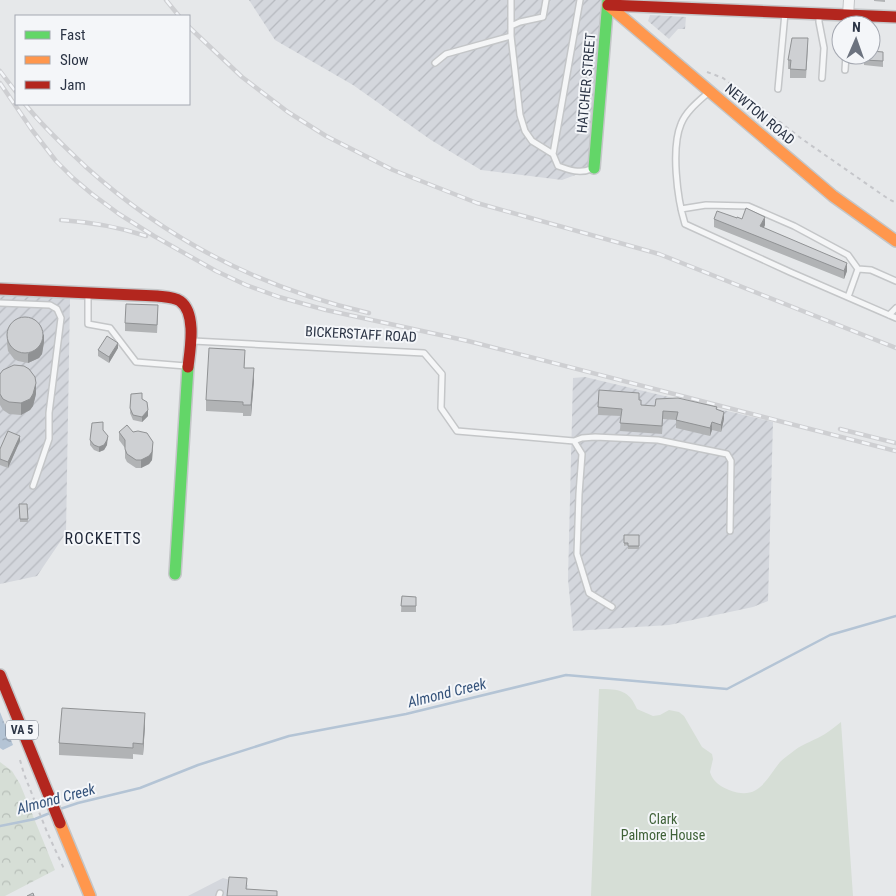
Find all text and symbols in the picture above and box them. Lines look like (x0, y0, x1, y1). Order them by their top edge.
legend (15, 15, 190, 105)
north arrow (831, 15, 881, 65)
text: N (852, 19, 861, 35)
text: Fast (60, 26, 85, 44)
street label: HATCHER STREET (574, 32, 598, 134)
text: Slow (60, 51, 89, 69)
text: Jam (60, 76, 86, 94)
street label: NEWTON ROAD (722, 80, 798, 148)
street label: BICKERSTAFF ROAD (305, 323, 417, 345)
district label: ROCKETTS (65, 529, 141, 548)
water label: Almond Creek (405, 674, 489, 712)
road number: VA 5 (6, 720, 38, 740)
water label: Almond Creek (14, 780, 98, 818)
park label: Clark Palmore House (621, 811, 706, 843)

